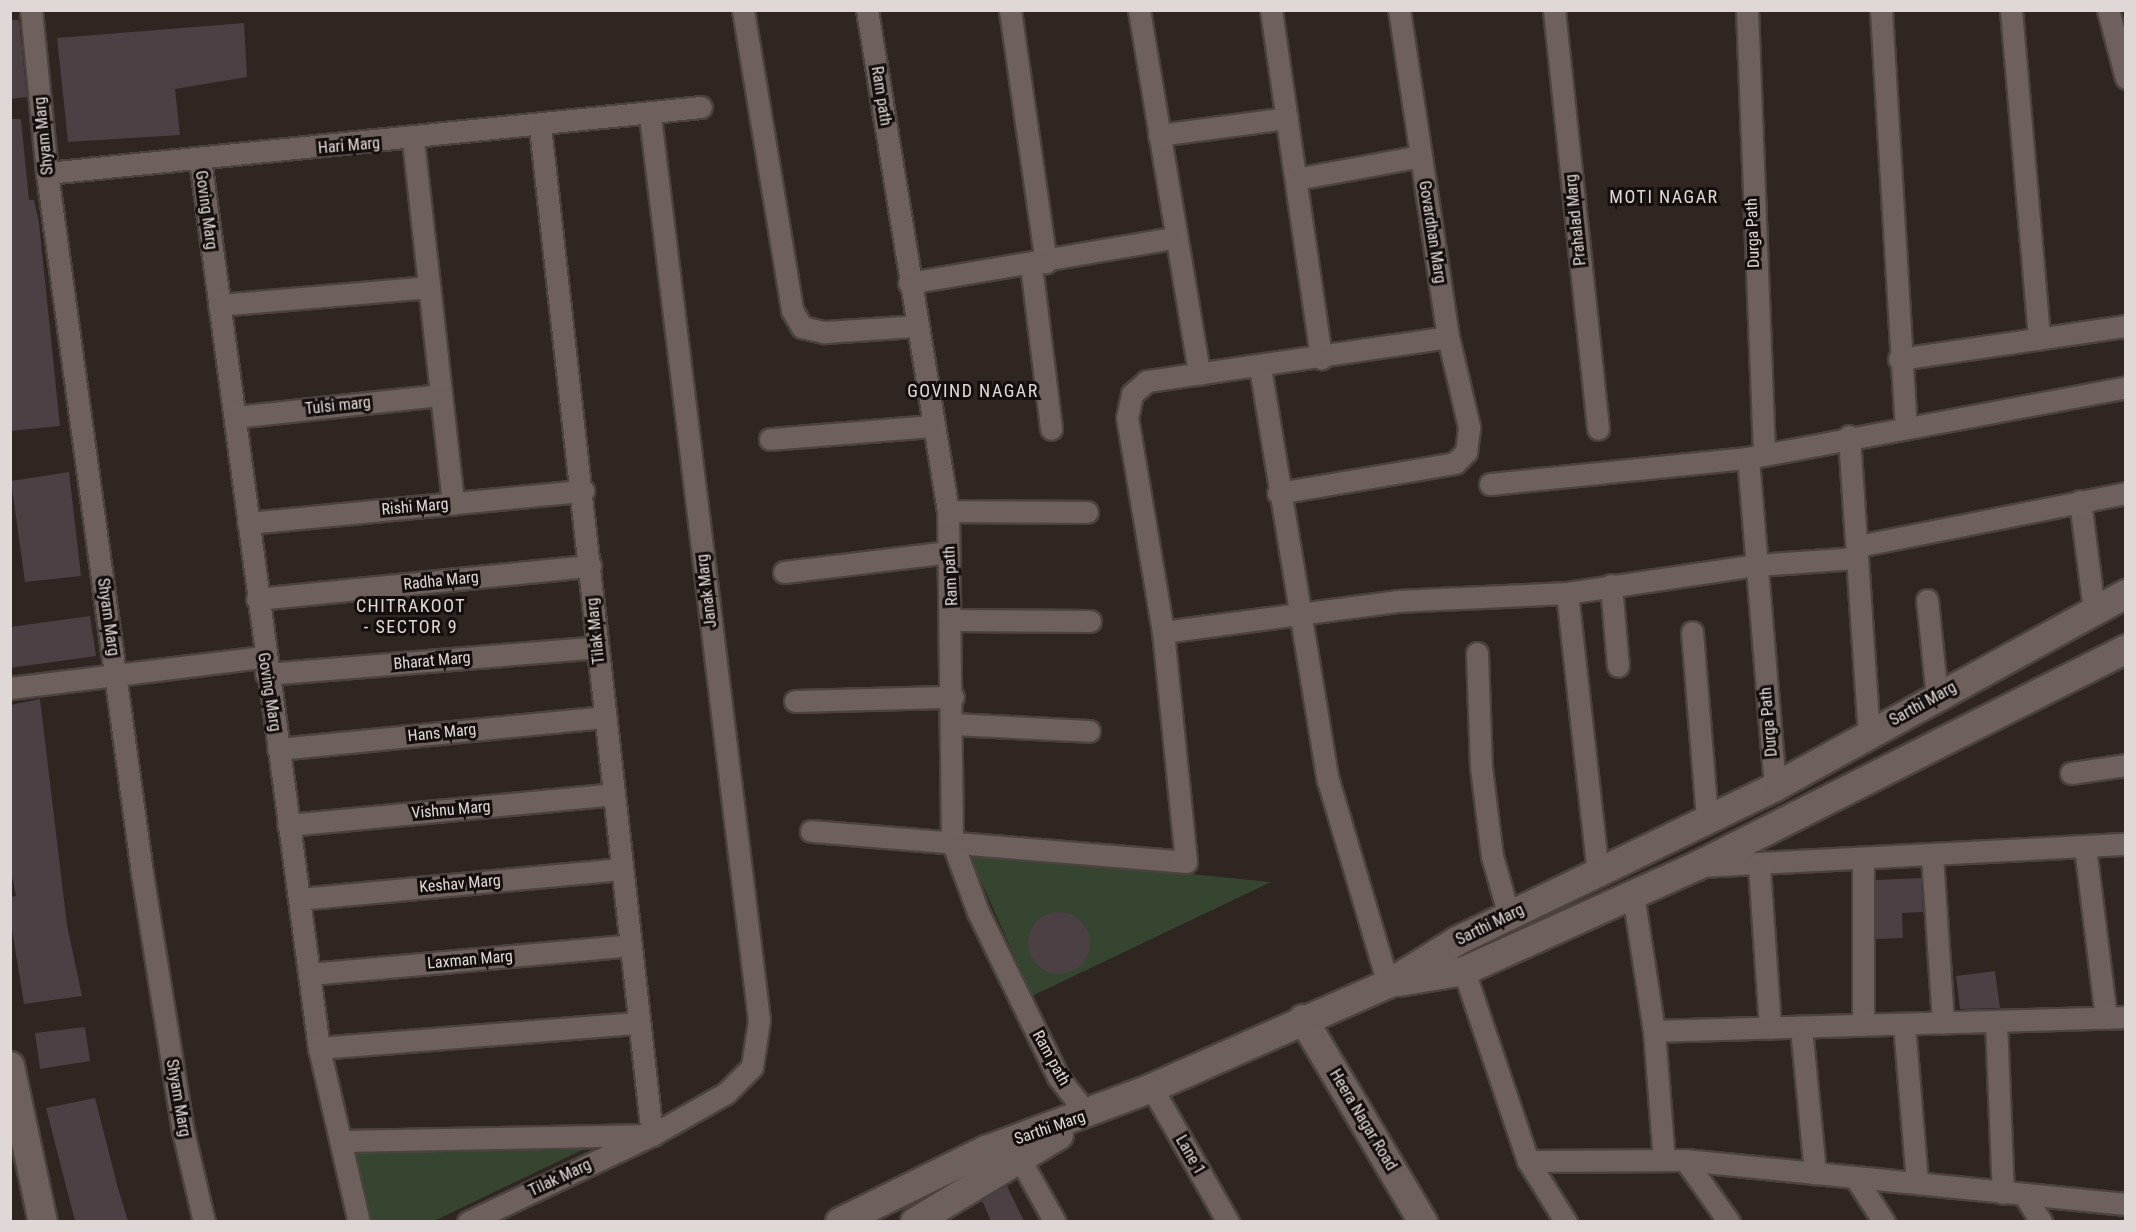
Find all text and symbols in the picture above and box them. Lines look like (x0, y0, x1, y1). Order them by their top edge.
street label: Ram path (867, 65, 895, 127)
street label: Shyam Marg (30, 96, 58, 176)
street label: Hari Marg (317, 134, 381, 158)
street label: Goving Marg (191, 169, 221, 251)
street label: Prahalad Marg (1562, 173, 1590, 267)
street label: Govardhan Marg (1414, 179, 1450, 285)
district label: MOTI NAGAR (1609, 186, 1719, 208)
street label: Durga Path (1742, 198, 1764, 268)
district label: GOVIND NAGAR (907, 380, 1039, 402)
street label: Tulsi marg (304, 393, 372, 419)
street label: Rishi Marg (381, 495, 449, 519)
street label: Ram path (940, 546, 962, 606)
street label: Janak Marg (693, 553, 721, 629)
street label: Radha Marg (402, 568, 480, 594)
street label: Shyam Marg (93, 577, 123, 657)
district label: CHITRAKOOT - SECTOR 9 (356, 596, 466, 638)
street label: Tilak Marg (583, 597, 609, 665)
street label: Bharat Marg (393, 648, 471, 674)
street label: Goving Marg (253, 651, 285, 733)
street label: Sarthi Marg (1886, 678, 1960, 730)
street label: Durga Path (1756, 686, 1782, 758)
street label: Hans Marg (407, 720, 477, 746)
street label: Vishnu Marg (411, 797, 491, 823)
street label: Keshav Marg (419, 871, 501, 897)
street label: Sarthi Marg (1453, 900, 1527, 950)
street label: Laxman Marg (426, 947, 514, 973)
street label: Ram path (1028, 1027, 1074, 1089)
street label: Shyam Marg (162, 1058, 194, 1138)
street label: Heera Nagar Road (1325, 1066, 1401, 1174)
street label: Sarthi Marg (1012, 1107, 1088, 1149)
street label: Lane 1 (1171, 1132, 1209, 1178)
street label: Tilak Marg (526, 1155, 594, 1201)

